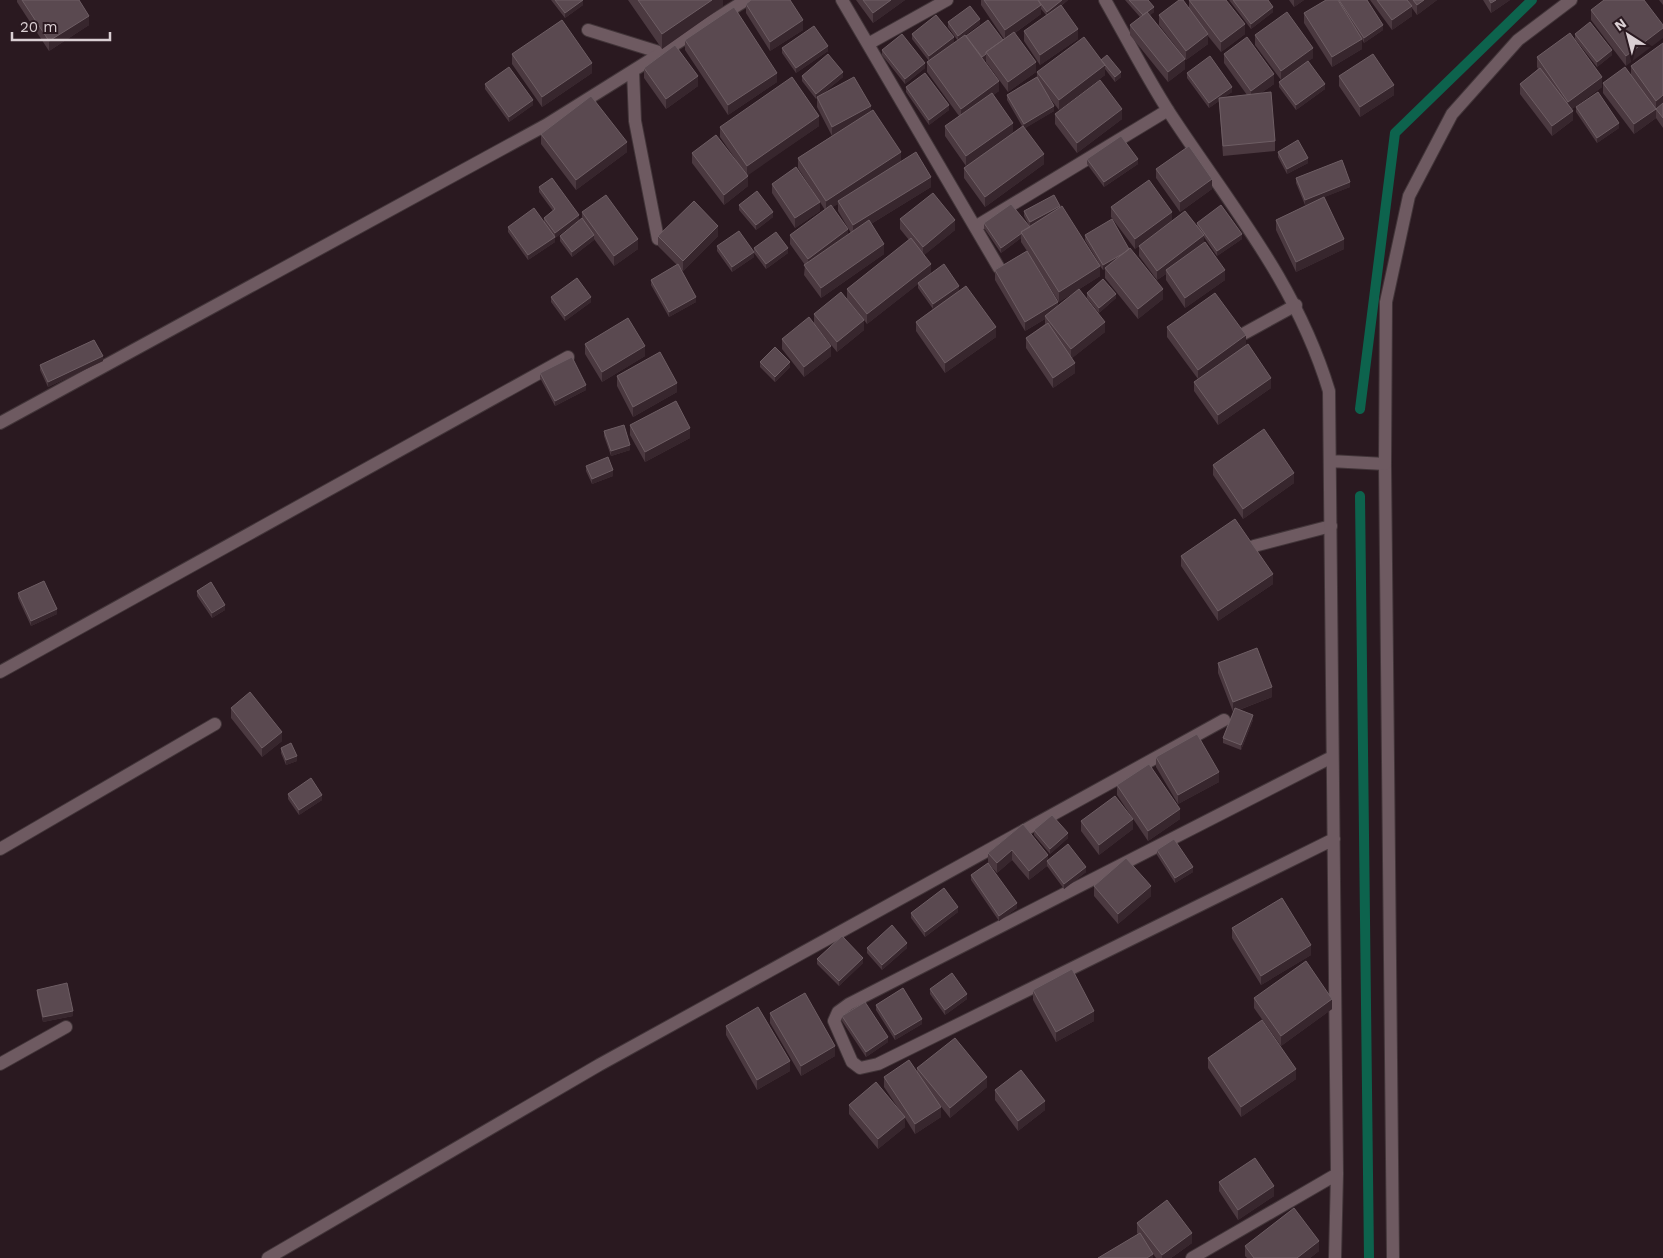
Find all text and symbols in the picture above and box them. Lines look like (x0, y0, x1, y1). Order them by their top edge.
scale bar (12, 10, 110, 42)
north arrow (1603, 10, 1653, 60)
text: N (1611, 15, 1629, 34)
text: 20 m (20, 18, 58, 36)

